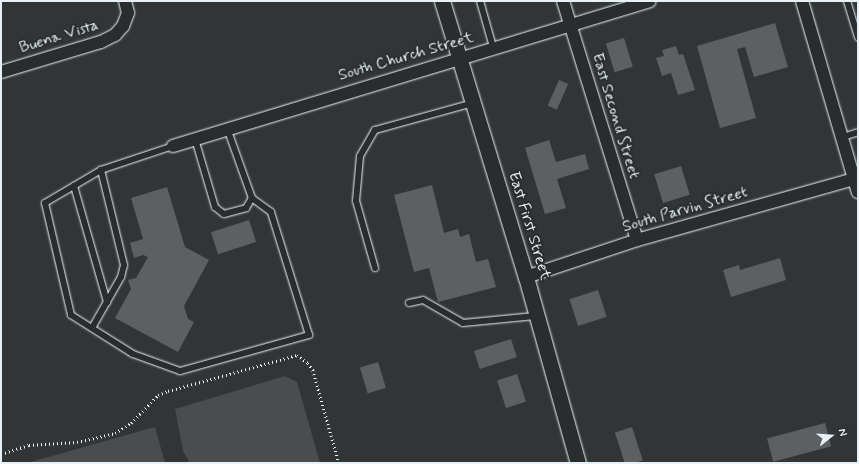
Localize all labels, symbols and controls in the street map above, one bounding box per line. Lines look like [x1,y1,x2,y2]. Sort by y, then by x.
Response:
street label: Buena Vista [18,16,100,58]
street label: South Church Street [336,29,476,85]
street label: East Second Street [586,50,644,182]
street label: East First Street [503,169,555,283]
street label: South Parvin Street [619,183,751,237]
north arrow [811,416,851,456]
text: N [835,427,850,438]

